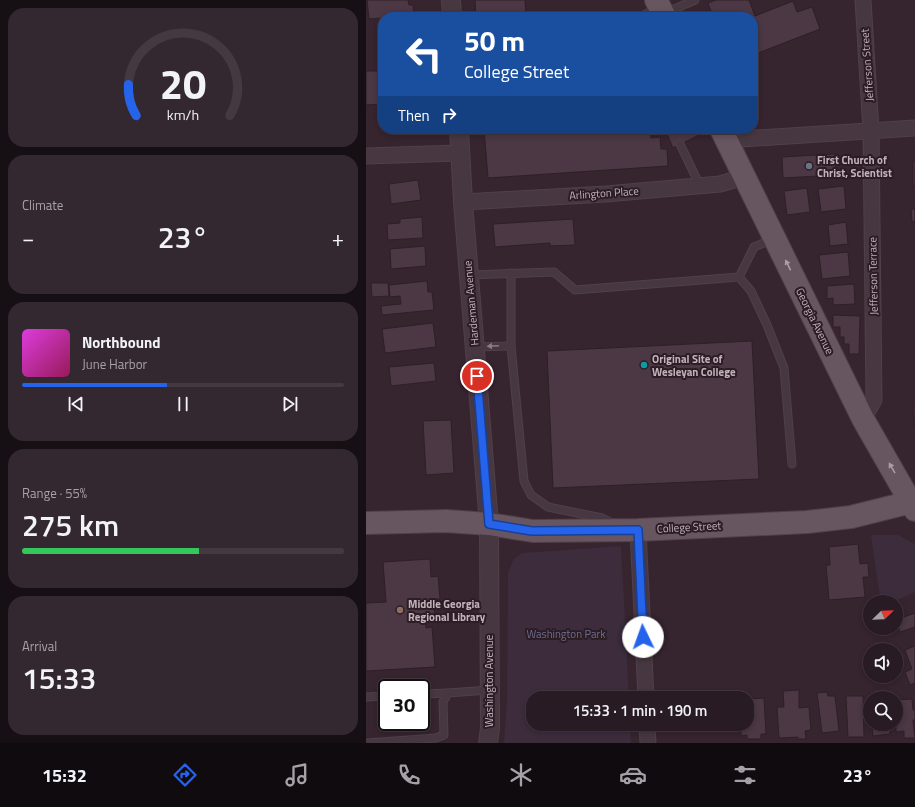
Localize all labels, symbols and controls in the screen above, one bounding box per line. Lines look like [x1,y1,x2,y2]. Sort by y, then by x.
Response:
text: 50 m [464,19,525,62]
icon: left [398,28,450,80]
street label: Jefferson Street [856,28,878,102]
text: 20 [160,51,206,114]
text: College Street [464,58,569,85]
text: km/h [167,103,199,125]
text: Then [398,104,430,127]
icon: right [438,104,460,126]
place label: First Church of Christ, Scientist [817,152,892,181]
marker: First Church of Christ, Scientist [804,161,814,171]
street label: Arlington Place [569,183,640,203]
text: Climate [22,195,63,215]
text: 23° [158,214,208,260]
text: − [22,221,34,255]
text: + [332,221,344,255]
street label: Jefferson Terrace [864,236,882,315]
street label: Hardeman Avenue [459,259,483,346]
one-way arrow [785,260,791,271]
street label: Georgia Avenue [792,285,838,357]
text: Northbound [82,331,161,354]
one-way arrow [486,343,499,349]
place label: Original Site of Wesleyan College [652,351,736,380]
text: June Harbor [82,354,147,374]
pin [460,359,494,393]
marker: Original Site of Wesleyan College [639,360,649,370]
icon: arrive [466,365,488,387]
icon: previous [65,393,87,415]
icon: pause [172,393,194,415]
icon: next [279,393,301,415]
one-way arrow [888,462,895,474]
text: Range · 55% [22,483,87,503]
text: 275 km [22,502,119,548]
street label: College Street [656,517,722,537]
north arrow [863,595,903,635]
map controls [863,595,903,731]
place label: Middle Georgia Regional Library [408,596,486,625]
marker: Middle Georgia Regional Library [395,605,405,615]
position arrow [622,616,664,658]
park label: Washington Park [526,626,606,642]
street label: Washington Avenue [481,634,497,727]
text: Arrival [22,636,57,656]
button: sound [863,643,903,683]
text: 15:33 [22,655,96,701]
speed limit sign: 30 [378,679,430,731]
button: search [863,691,903,731]
text: 15:33 · 1 min · 190 m [573,699,707,722]
icon: directions [171,761,199,789]
icon: music [283,761,311,789]
icon: phone [395,761,423,789]
icon: climate [507,761,535,789]
icon: car [619,761,647,789]
icon: filters [731,761,759,789]
text: 15:32 [42,762,87,789]
text: 23° [843,762,873,789]

